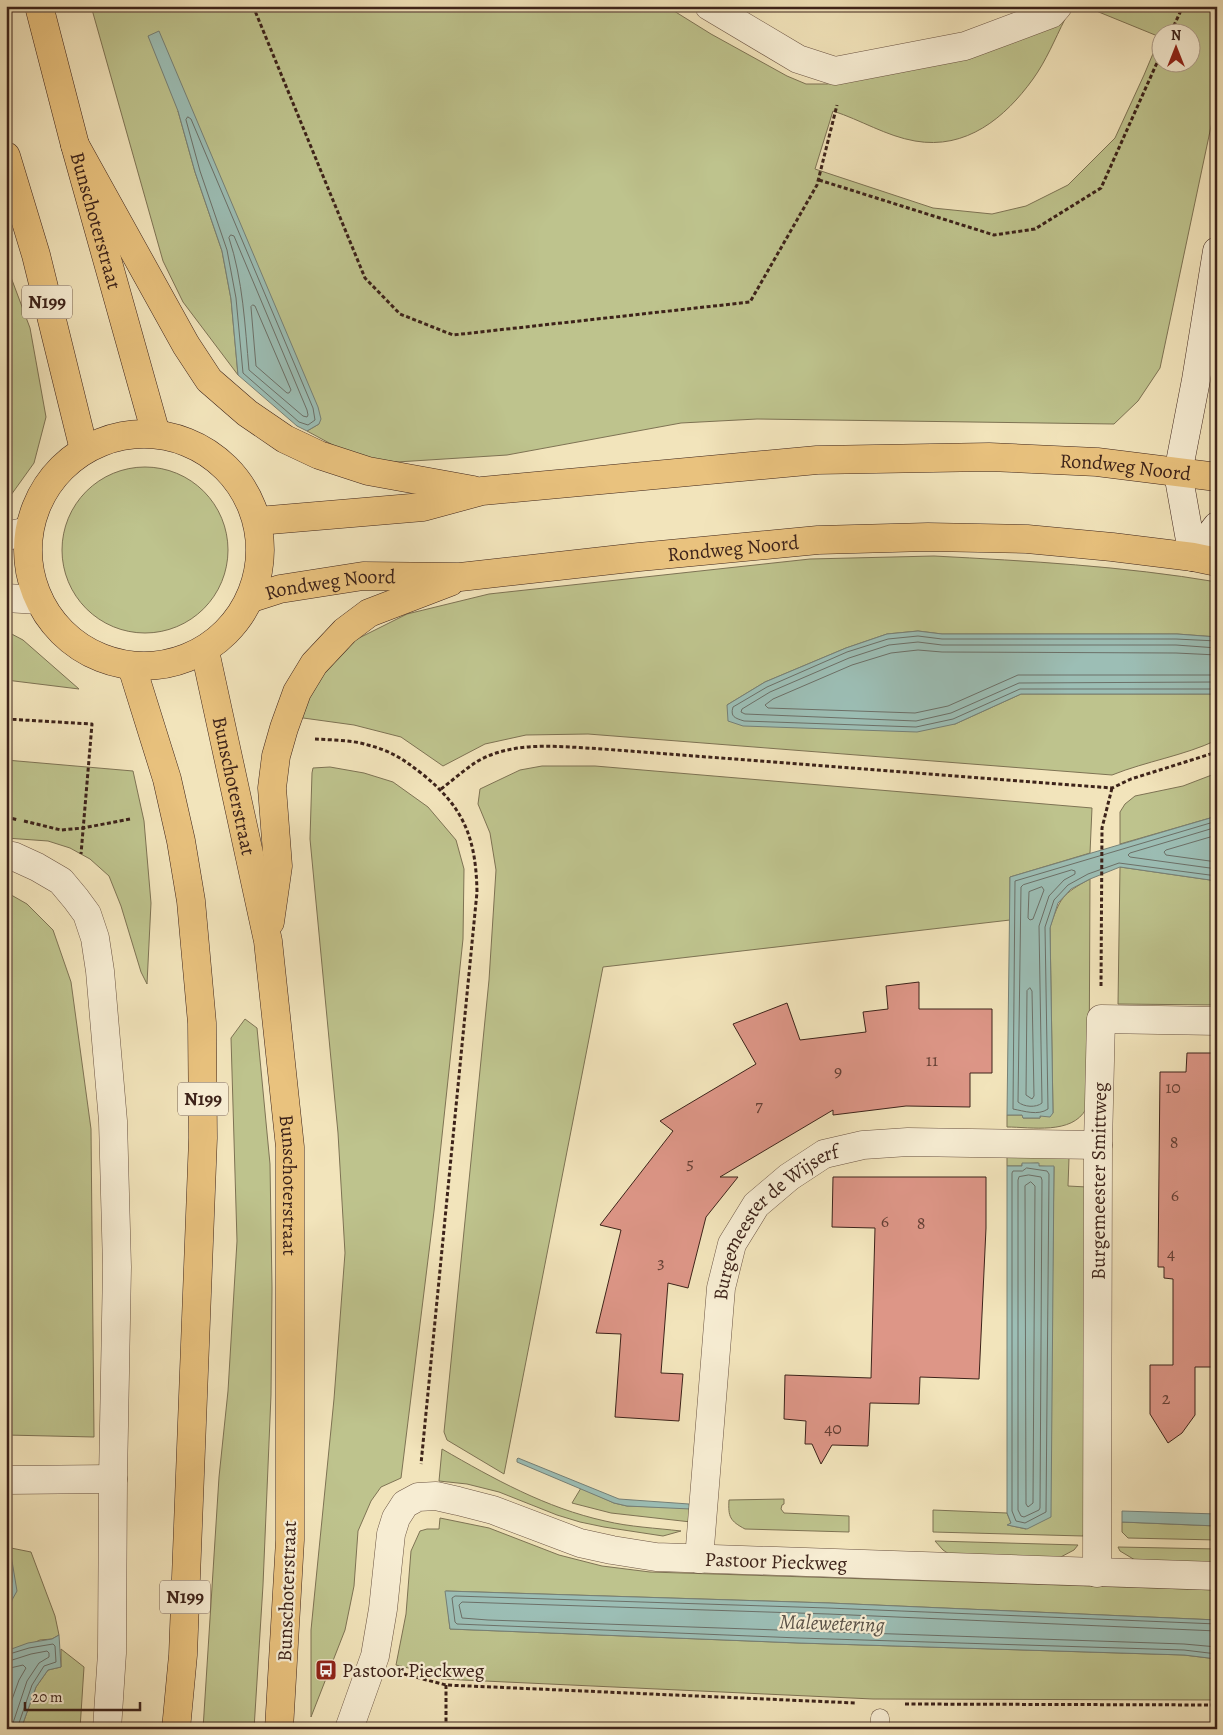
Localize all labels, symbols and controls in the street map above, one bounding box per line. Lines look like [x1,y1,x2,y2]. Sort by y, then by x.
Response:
north arrow [1150,22,1200,72]
text: N [1171,26,1181,45]
street label: Bunschoterstraat [64,149,128,293]
road number: N199 [22,286,72,318]
street label: Rondweg Noord [1059,447,1193,487]
street label: Rondweg Noord [666,528,800,568]
street label: Rondweg Noord [261,562,396,607]
street label: Bunschoterstraat [206,714,263,858]
house number: 11 [926,1048,938,1072]
house number: 9 [834,1059,842,1083]
house number: 10 [1165,1075,1181,1099]
road number: N199 [178,1082,228,1116]
street label: Burgemeester Smittweg [1084,1082,1113,1280]
house number: 7 [755,1093,763,1117]
street label: Bunschoterstraat [273,1113,304,1256]
house number: 8 [1170,1130,1178,1154]
street label: Burgemeester de Wijserf [707,1137,844,1301]
house number: 5 [686,1151,694,1175]
house number: 6 [1171,1183,1179,1207]
house number: 6 [881,1209,889,1233]
house number: 8 [917,1211,925,1235]
house number: 4 [1167,1241,1175,1265]
house number: 3 [657,1250,665,1274]
house number: 2 [1162,1386,1171,1410]
house number: 40 [824,1416,842,1440]
street label: Bunschoterstraat [271,1519,303,1662]
street label: Pastoor Pieckweg [704,1545,848,1577]
road number: N199 [160,1580,210,1614]
water label: Malewetering [779,1607,886,1639]
place label: Pastoor Pieckweg [342,1657,485,1684]
bus stop icon: Pastoor Pieckweg [314,1658,338,1682]
scale bar [25,1680,140,1712]
text: 20 m [32,1687,63,1707]

